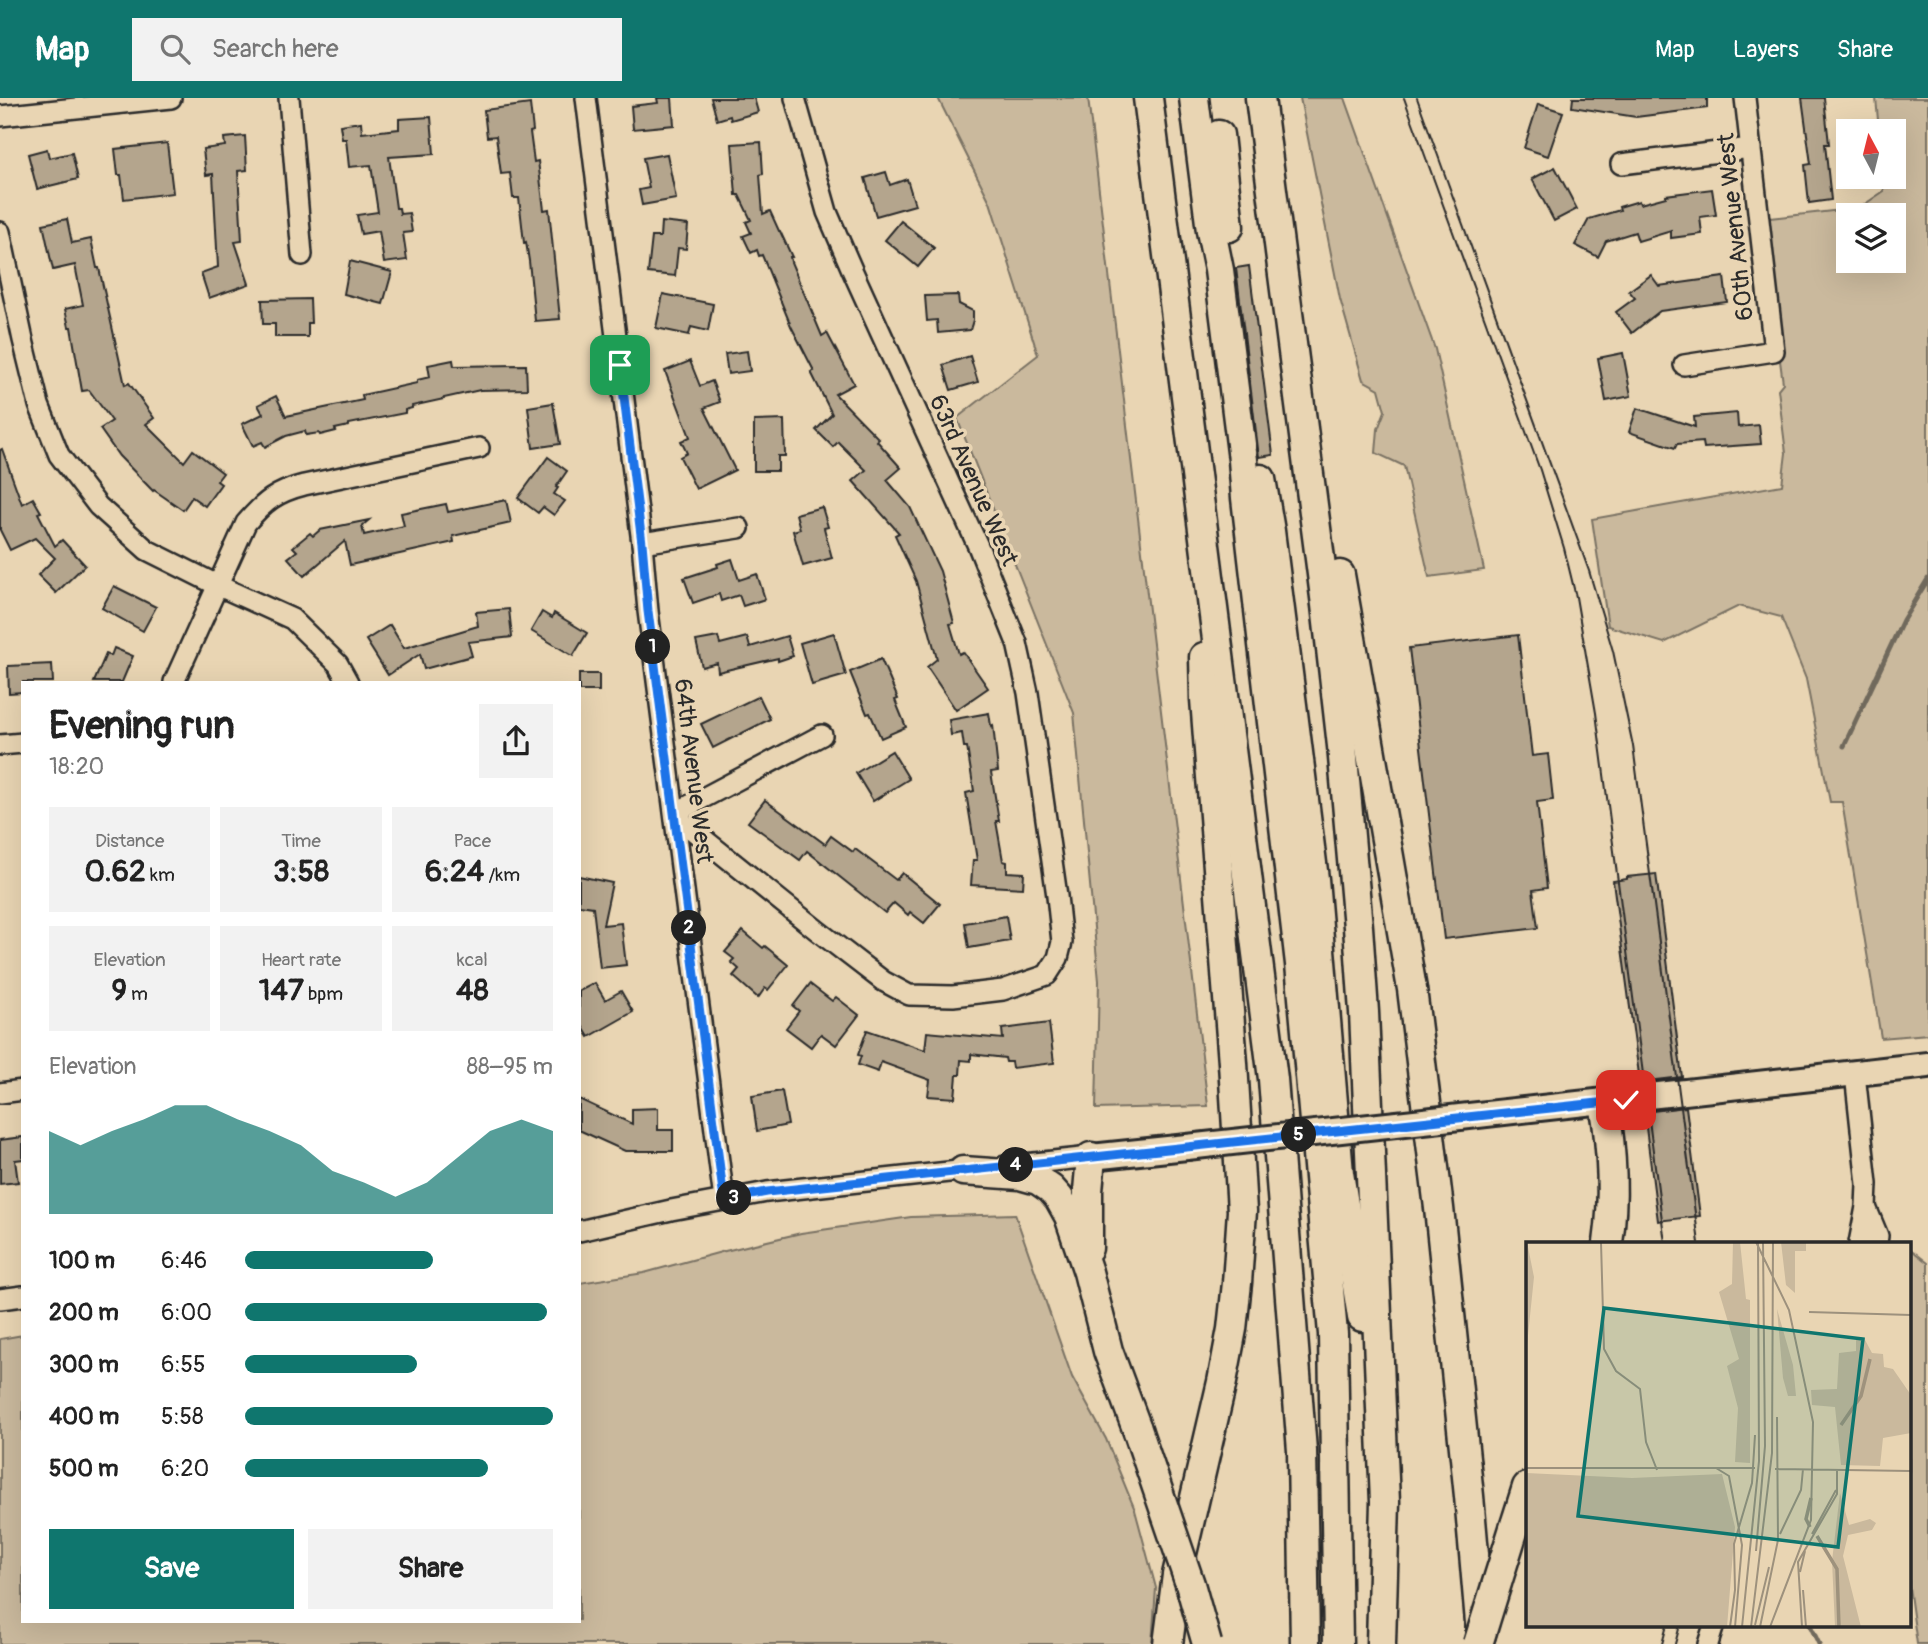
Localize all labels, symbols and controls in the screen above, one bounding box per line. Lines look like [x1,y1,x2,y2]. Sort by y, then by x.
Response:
search box [132,18,622,81]
text: Map [35,29,90,70]
icon: search [156,30,194,68]
text: Search here [212,33,339,65]
text: Map [1655,35,1695,64]
text: Layers [1733,35,1799,64]
text: Share [1837,35,1893,64]
north arrow [1836,119,1906,189]
map controls [1836,119,1906,273]
street label: 60th Avenue West [1711,132,1760,322]
button: layers [1836,203,1906,273]
pin [590,335,650,395]
icon: arrive [601,346,639,384]
street label: 63rd Avenue West [923,390,1024,570]
pin: 1 [636,630,670,664]
text: 1 [649,634,656,658]
street label: 64th Avenue West [668,677,719,865]
text: Evening run [49,702,235,750]
button: share [479,704,553,778]
text: 18:20 [49,752,104,781]
text: Distance [95,829,164,853]
text: Time [281,829,321,853]
text: Pace [454,829,491,853]
text: 0.62 [85,853,146,890]
text: 3:58 [273,853,329,890]
text: 6:24 [425,853,484,890]
text: km [146,863,175,887]
text: /km [484,863,520,887]
pin: 2 [672,910,706,946]
text: 2 [683,915,694,939]
text: Elevation [93,948,166,972]
text: Heart rate [261,948,341,972]
text: kcal [457,948,488,972]
text: 9 [111,972,127,1009]
text: 147 [259,972,304,1009]
text: 48 [456,972,489,1009]
text: m [127,982,148,1006]
text: bpm [304,982,343,1006]
text: Elevation [49,1052,137,1081]
text: 88–95 m [467,1052,553,1081]
pin [1596,1070,1656,1130]
icon: check [1607,1081,1645,1119]
pin: 5 [1282,1118,1316,1152]
text: 5 [1293,1122,1304,1146]
pin: 4 [998,1148,1034,1182]
text: 4 [1010,1152,1021,1176]
pin: 3 [716,1180,752,1216]
text: 3 [728,1185,739,1209]
inset map [1526,1242,1910,1626]
text: 100 m [49,1246,115,1275]
text: 6:46 [161,1246,207,1275]
text: 200 m [49,1298,119,1327]
text: 6:00 [161,1298,212,1327]
text: 300 m [49,1350,119,1379]
text: 6:55 [161,1350,205,1379]
text: 400 m [49,1402,119,1431]
text: 5:58 [161,1402,204,1431]
text: 500 m [49,1454,118,1483]
text: 6:20 [161,1454,209,1483]
button: Save [49,1529,294,1609]
button: Share [308,1529,553,1609]

